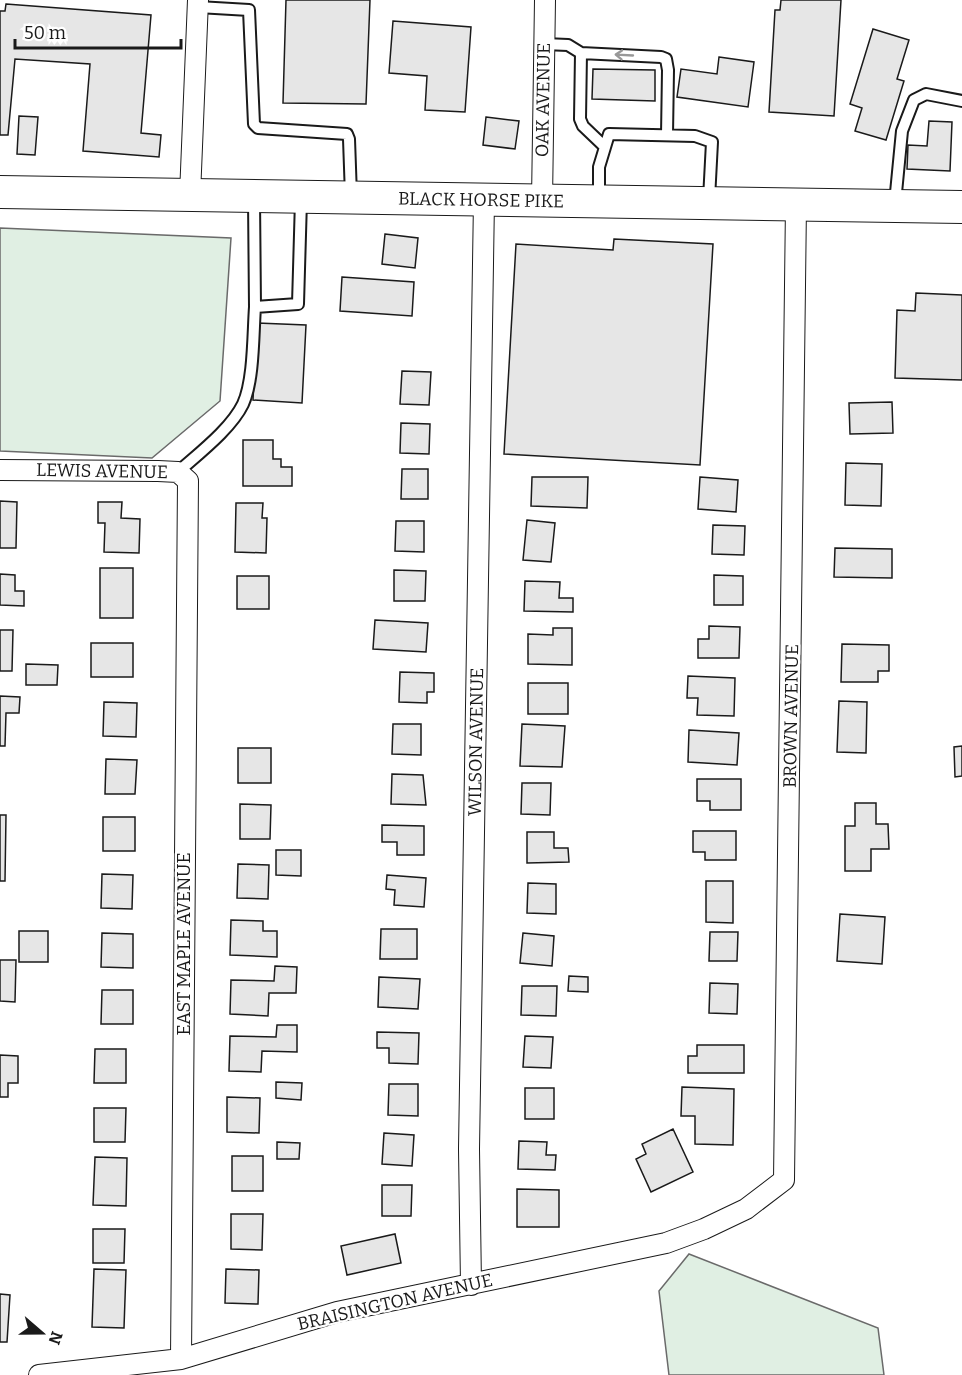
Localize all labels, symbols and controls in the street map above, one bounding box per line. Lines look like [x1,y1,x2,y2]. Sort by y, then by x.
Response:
scale bar [15,12,182,50]
text: 50 m [24,22,66,44]
street label: OAK AVENUE [531,43,555,157]
one-way arrow [614,49,634,60]
street label: BLACK HORSE PIKE [398,188,564,212]
street label: LEWIS AVENUE [36,459,168,483]
street label: BROWN AVENUE [779,644,803,788]
street label: WILSON AVENUE [464,668,488,816]
street label: EAST MAPLE AVENUE [173,852,195,1036]
street label: BRAISINGTON AVENUE [295,1269,495,1335]
north arrow [12,1303,72,1363]
text: N [45,1329,67,1347]

